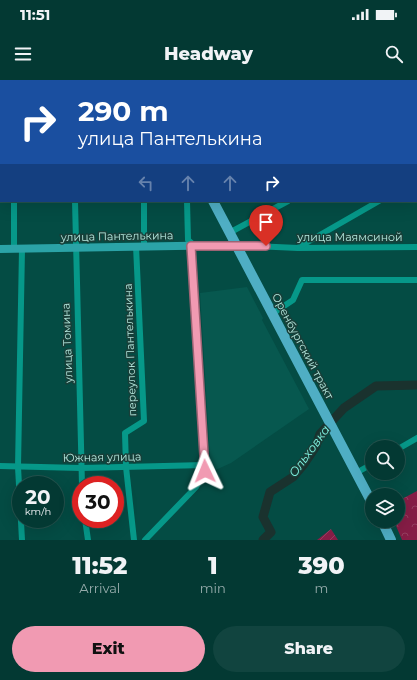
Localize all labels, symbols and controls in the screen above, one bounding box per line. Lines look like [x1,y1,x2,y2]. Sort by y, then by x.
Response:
text: 11:51 [20,5,51,24]
icon: menu [12,43,34,65]
text: Headway [164,43,253,65]
icon: search [383,43,405,65]
text: 290 m [78,94,169,128]
icon: right [12,96,64,148]
text: улица Пантелькина [78,128,262,150]
icon: left [135,172,157,194]
icon: ahead [177,172,199,194]
icon: ahead [219,172,241,194]
icon: right [261,172,283,194]
pin [249,205,283,246]
icon: arrive [255,211,277,233]
street label: улица Пантелькина [60,228,173,244]
street label: улица Маямсиной [296,230,403,244]
street label: переулок Пантелькина [121,283,139,417]
street label: Оренбургский тракт [269,291,337,402]
street label: улица Томина [59,303,75,384]
water label: Ольховка [285,422,333,480]
map controls [365,440,405,528]
button: search [365,440,405,480]
street label: Южная улица [63,449,141,465]
position arrow [184,450,226,492]
speed limit sign: 30 [72,476,124,528]
text: 20 [25,485,51,509]
button: layers [365,488,405,528]
text: km/h [25,505,51,518]
text: 11:52 [72,551,127,580]
text: 1 [208,551,218,580]
text: 390 [298,551,345,580]
text: Arrival [79,580,120,596]
text: min [200,580,226,596]
text: m [314,580,328,596]
button: Exit [12,626,205,672]
button: Share [213,626,405,672]

